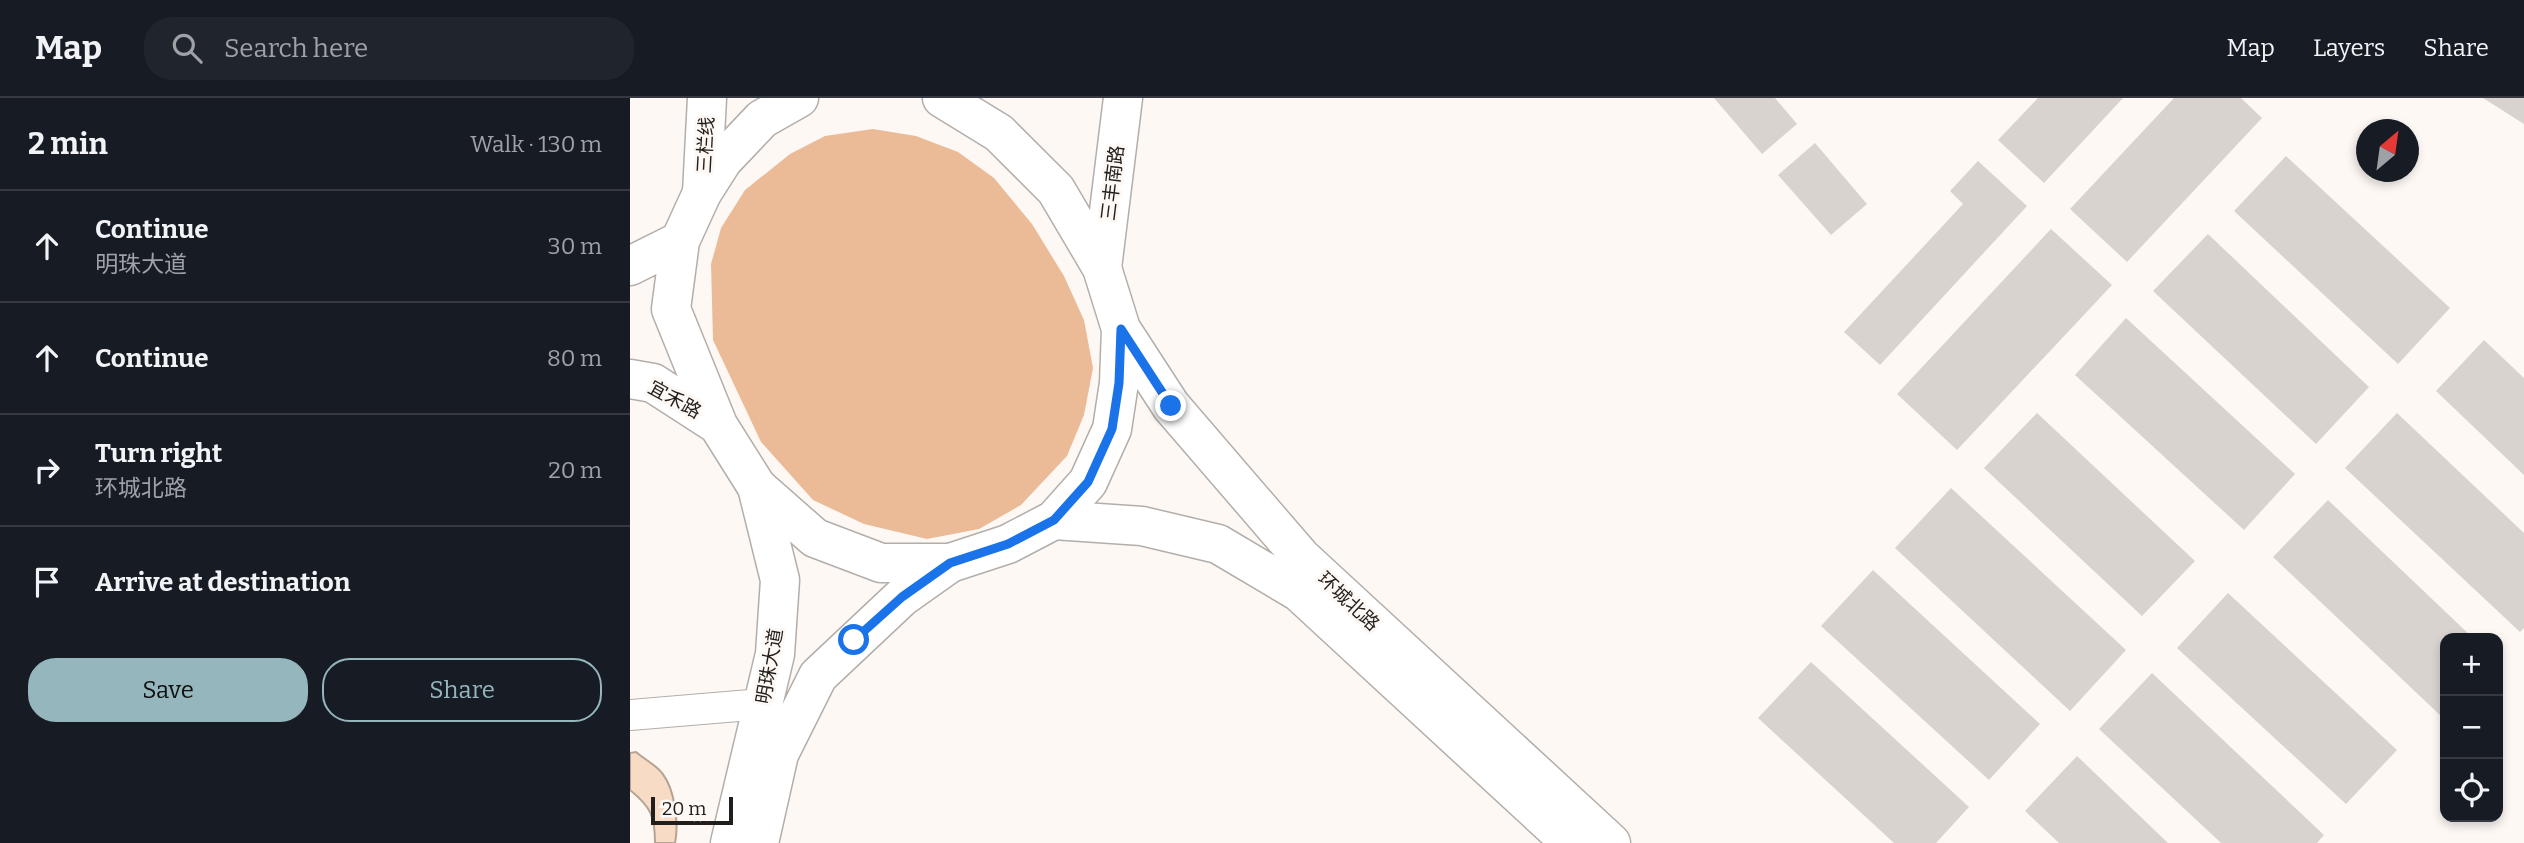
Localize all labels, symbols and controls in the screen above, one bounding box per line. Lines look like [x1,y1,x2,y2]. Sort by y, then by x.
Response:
search box [144,17,634,80]
text: Map [35,28,102,68]
icon: search [168,29,206,67]
text: Search here [224,33,368,64]
text: Map [2227,34,2275,62]
text: Layers [2313,34,2385,62]
text: Share [2423,34,2489,62]
street label: 三栏线 [693,116,718,174]
north arrow [2356,119,2419,182]
text: 2 min [28,126,108,162]
text: Walk · 130 m [470,130,602,158]
street label: 三丰南路 [1096,144,1129,222]
text: Continue [95,214,209,245]
icon: ahead [28,227,66,265]
text: 30 m [548,232,602,260]
text: 明珠大道 [95,250,187,278]
icon: ahead [28,339,66,377]
text: Continue [95,343,209,374]
text: 80 m [547,344,602,372]
street label: 宜禾路 [644,376,705,423]
route end [1155,390,1186,421]
text: Turn right [95,438,222,469]
icon: right [28,451,66,489]
text: 20 m [548,456,602,484]
text: 环城北路 [95,474,187,502]
icon: arrive [28,563,66,601]
text: Arrive at destination [95,567,350,598]
street label: 环城北路 [1313,567,1384,636]
route start [838,624,869,655]
street label: 明珠大道 [752,627,787,706]
map controls [2440,633,2503,822]
button: + [2440,633,2503,696]
button: Save [28,658,308,722]
button: Share [322,658,602,722]
button: − [2440,696,2503,759]
button: locate [2440,759,2503,822]
scale bar [651,794,733,826]
text: 20 m [662,797,706,820]

